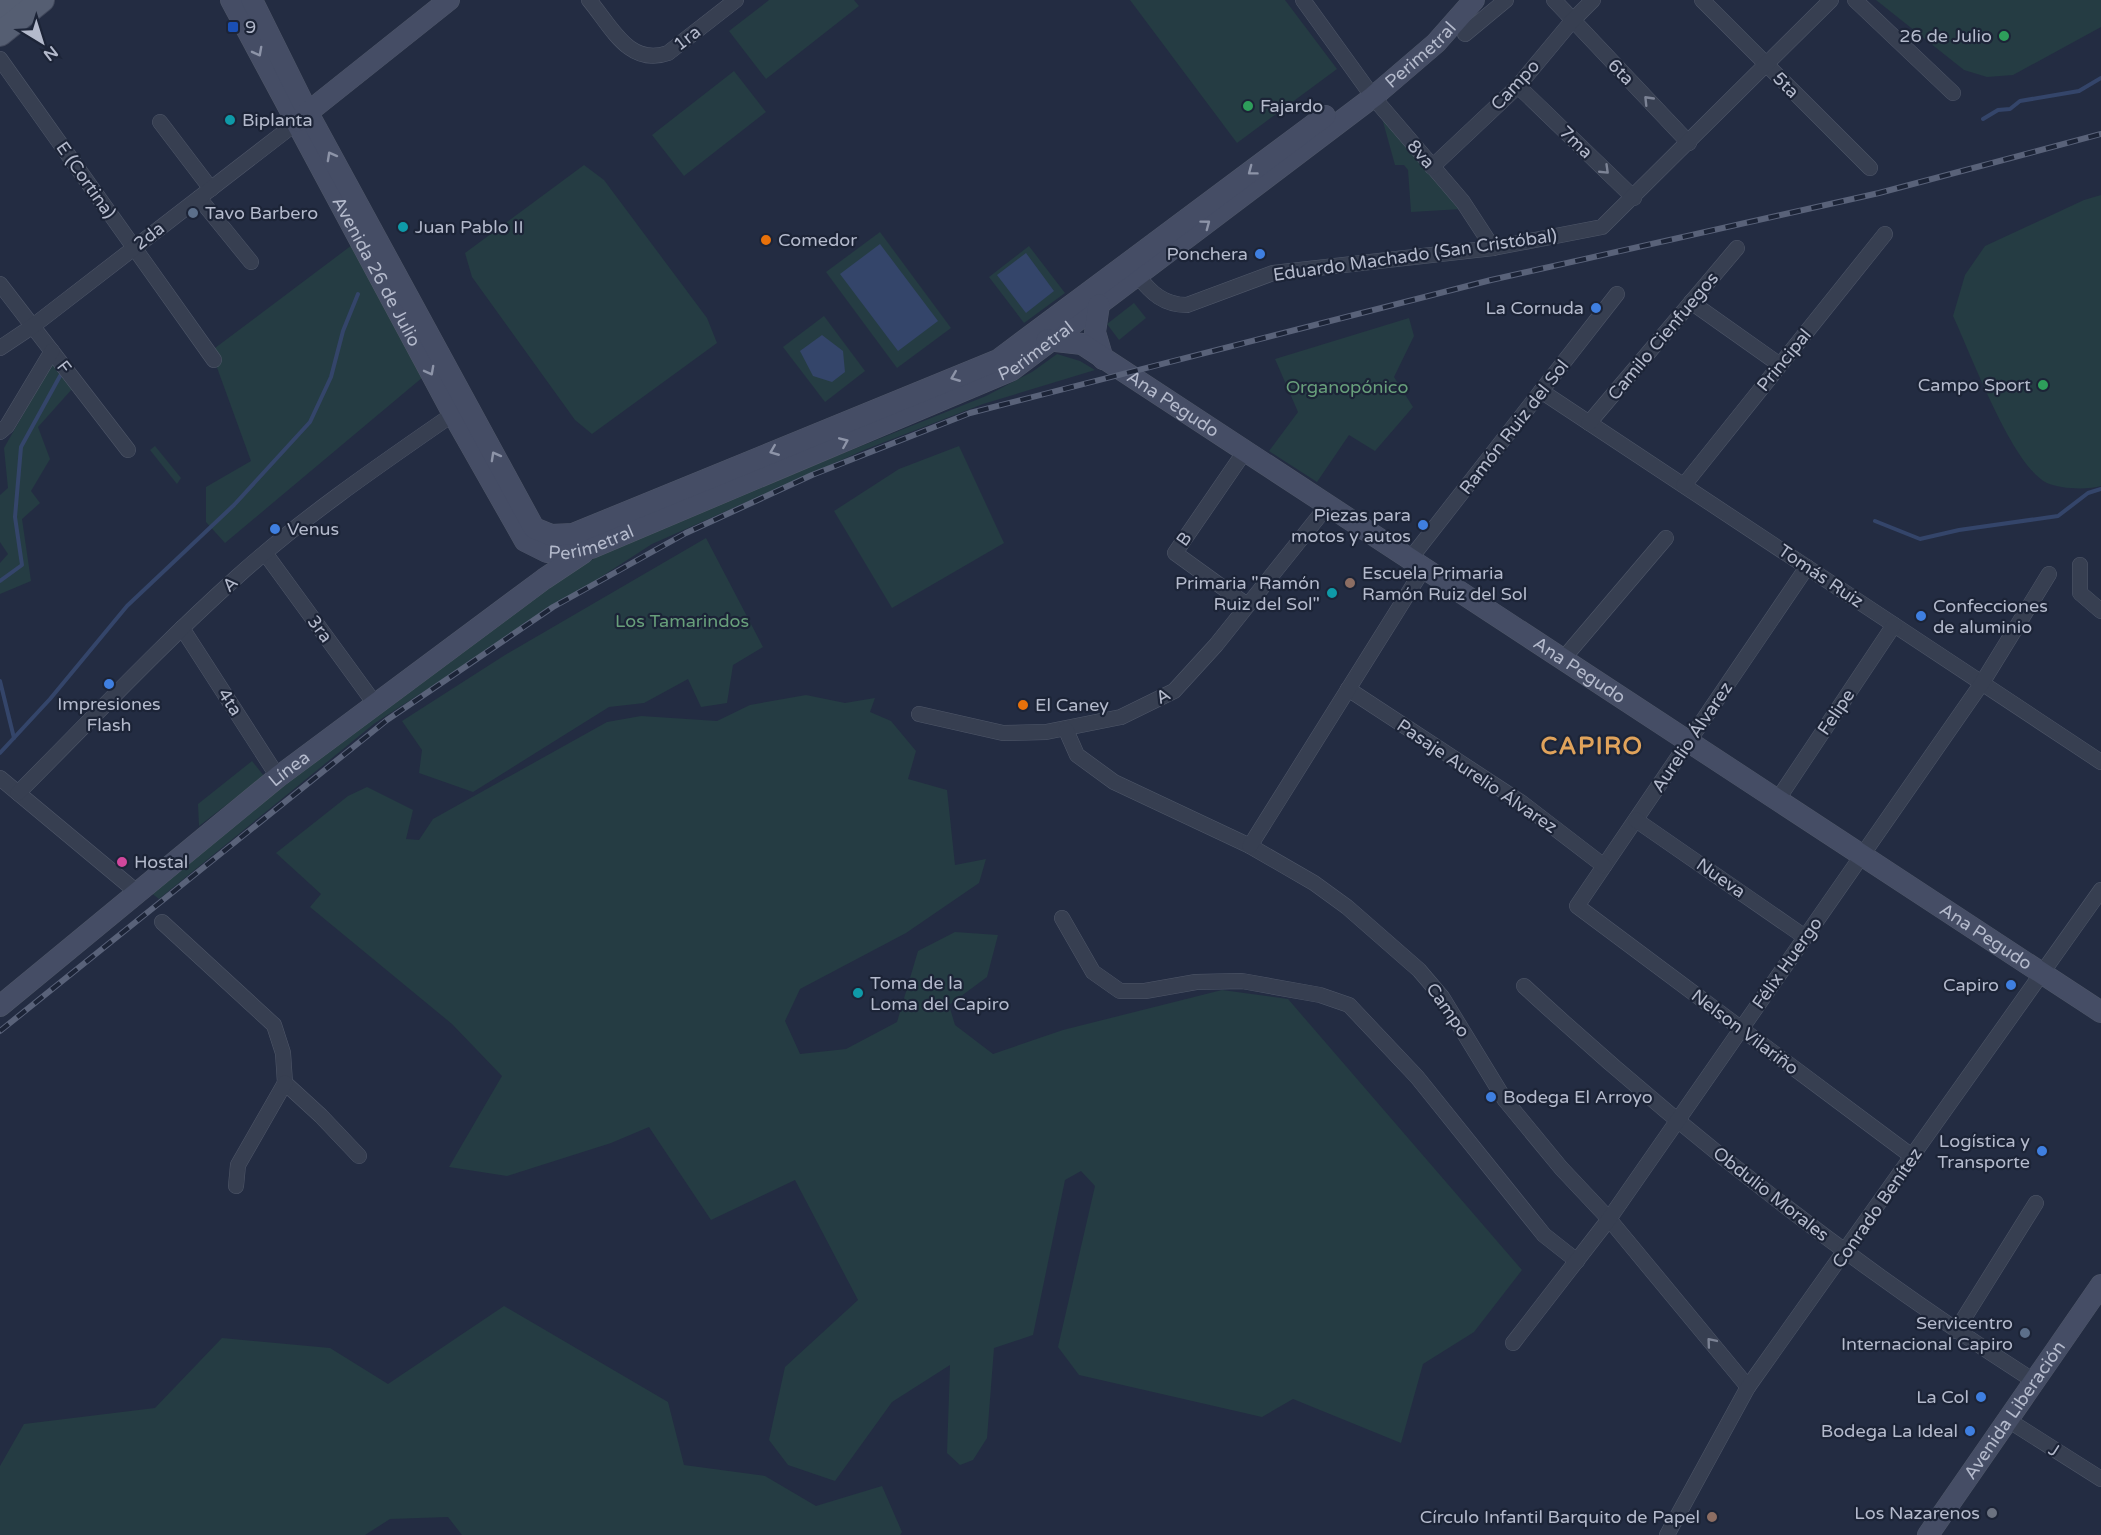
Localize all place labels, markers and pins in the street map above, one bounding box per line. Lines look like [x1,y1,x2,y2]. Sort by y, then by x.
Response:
place label: 9 [245,16,256,38]
marker: 9 [226,20,240,34]
place label: 26 de Julio [1899,25,1992,47]
marker: 26 de Julio [1997,29,2011,43]
place label: Fajardo [1260,95,1323,117]
marker: Fajardo [1241,99,1255,113]
place label: Biplanta [242,109,313,131]
marker: Biplanta [223,113,237,127]
place label: Tavo Barbero [205,202,318,224]
marker: Tavo Barbero [186,206,200,220]
place label: Juan Pablo II [415,216,524,238]
marker: Juan Pablo II [396,220,410,234]
place label: Comedor [778,229,857,251]
marker: Comedor [759,233,773,247]
place label: Ponchera [1166,243,1248,265]
marker: Ponchera [1253,247,1267,261]
place label: La Cornuda [1485,297,1584,319]
marker: La Cornuda [1589,301,1603,315]
place label: Campo Sport [1918,374,2031,396]
marker: Campo Sport [2036,378,2050,392]
place label: Piezas para motos y autos [1291,504,1411,547]
place label: Venus [287,518,339,540]
marker: Piezas para motos y autos [1416,518,1430,532]
marker: Venus [268,522,282,536]
place label: Escuela Primaria Ramón Ruiz del Sol [1362,562,1527,605]
place label: Primaria "Ramón Ruiz del Sol" [1175,572,1320,615]
marker: Escuela Primaria Ramón Ruiz del Sol [1343,576,1357,590]
marker: Primaria "Ramón Ruiz del Sol" [1325,586,1339,600]
place label: Confecciones de aluminio [1933,595,2048,638]
marker: Confecciones de aluminio [1914,609,1928,623]
marker: Impresiones Flash [102,677,116,691]
place label: Impresiones Flash [57,693,161,736]
place label: El Caney [1035,694,1109,716]
marker: El Caney [1016,698,1030,712]
place label: Hostal [134,851,188,873]
marker: Hostal [115,855,129,869]
place label: Toma de la Loma del Capiro [870,972,1009,1015]
place label: Capiro [1943,974,1999,996]
marker: Capiro [2004,978,2018,992]
marker: Toma de la Loma del Capiro [851,986,865,1000]
place label: Bodega El Arroyo [1503,1086,1653,1108]
marker: Bodega El Arroyo [1484,1090,1498,1104]
place label: Logística y Transporte [1937,1130,2030,1173]
marker: Logística y Transporte [2035,1144,2049,1158]
place label: Servicentro Internacional Capiro [1841,1312,2013,1355]
marker: Servicentro Internacional Capiro [2018,1326,2032,1340]
place label: La Col [1916,1386,1969,1408]
marker: La Col [1974,1390,1988,1404]
place label: Bodega La Ideal [1821,1420,1958,1442]
marker: Bodega La Ideal [1963,1424,1977,1438]
place label: Los Nazarenos [1854,1502,1980,1524]
place label: Círculo Infantil Barquito de Papel [1420,1506,1700,1528]
marker: Los Nazarenos [1985,1506,1999,1520]
marker: Círculo Infantil Barquito de Papel [1705,1510,1719,1524]

